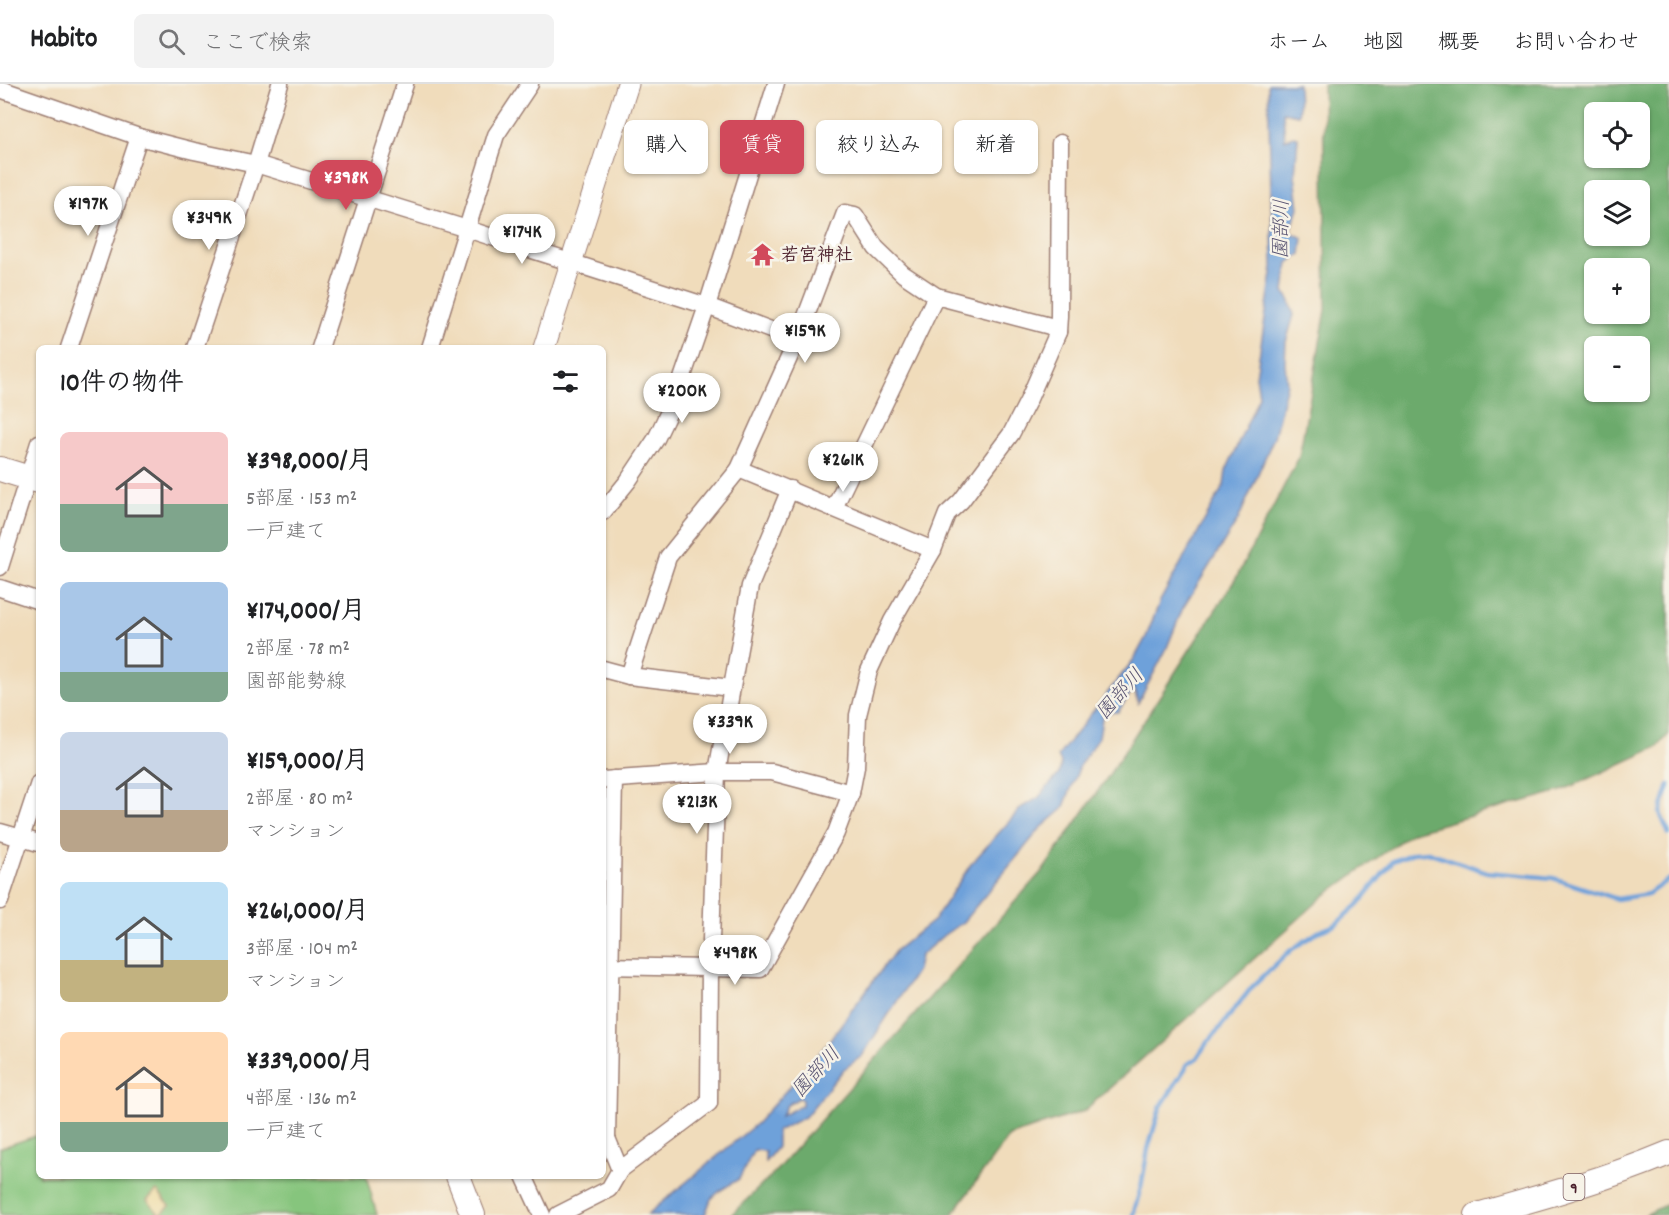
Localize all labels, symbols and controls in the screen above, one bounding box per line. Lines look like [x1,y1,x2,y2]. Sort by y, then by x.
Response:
search box [134,14,554,68]
text: Habito [30,21,98,61]
icon: search [155,25,188,58]
text: ここで検索 [203,29,313,60]
text: ホーム [1268,29,1330,59]
text: 地図 [1363,29,1405,59]
text: 概要 [1438,29,1480,59]
text: お問い合わせ [1513,29,1639,59]
map controls [1584,102,1650,402]
button: locate [1584,102,1650,168]
chip: 購入 [624,120,708,174]
chip: 賃貸 [720,120,804,174]
chip: 絞り込み [816,120,942,174]
chip: 新着 [954,120,1038,174]
pin: ¥398K [304,160,388,211]
text: ¥398K [324,165,368,193]
button: layers [1584,180,1650,246]
pin: ¥197K [46,186,130,237]
text: ¥197K [68,191,108,219]
water label: 園部川 [1268,199,1298,259]
pin: ¥349K [167,200,251,251]
text: ¥349K [186,205,232,233]
pin: ¥174K [480,214,564,265]
text: ¥174K [502,219,542,247]
temple icon: 若宮神社 [750,241,776,267]
place label: 若宮神社 [781,244,853,269]
button: + [1584,258,1650,324]
pin: ¥159K [763,313,847,364]
text: ¥159K [784,318,826,346]
button: − [1584,336,1650,402]
icon: filters [549,365,582,398]
text: 10件の物件 [60,366,184,403]
pin: ¥200K [640,373,724,424]
text: ¥200K [657,378,707,406]
pin: ¥261K [801,442,885,493]
text: ¥398,000/月 [246,444,373,481]
text: ¥261K [822,447,864,475]
icon: home [108,456,180,528]
text: 5部屋 · 153 m² [246,486,357,514]
text: 一戸建て [246,519,326,547]
text: ¥174,000/月 [246,594,366,631]
icon: home [108,606,180,678]
text: 2部屋 · 78 m² [246,636,350,664]
water label: 園部川 [1091,663,1152,727]
text: 園部能勢線 [246,669,346,697]
pin: ¥339K [688,704,772,755]
text: ¥339K [707,709,753,737]
text: ¥159,000/月 [246,744,369,781]
icon: home [108,756,180,828]
pin: ¥213K [655,784,739,835]
text: 2部屋 · 80 m² [246,786,353,814]
text: ¥213K [677,789,717,817]
text: マンション [246,819,345,847]
text: ¥261,000/月 [246,894,369,931]
icon: home [108,906,180,978]
pin: ¥498K [693,935,777,986]
text: 3部屋 · 104 m² [246,936,358,964]
text: ¥498K [713,940,757,968]
text: マンション [246,969,345,997]
water label: 園部川 [786,1042,848,1105]
text: ¥339,000/月 [246,1044,374,1081]
icon: home [108,1056,180,1128]
text: 4部屋 · 136 m² [246,1086,357,1114]
text: 一戸建て [246,1119,326,1147]
road number: 9 [1564,1174,1584,1200]

